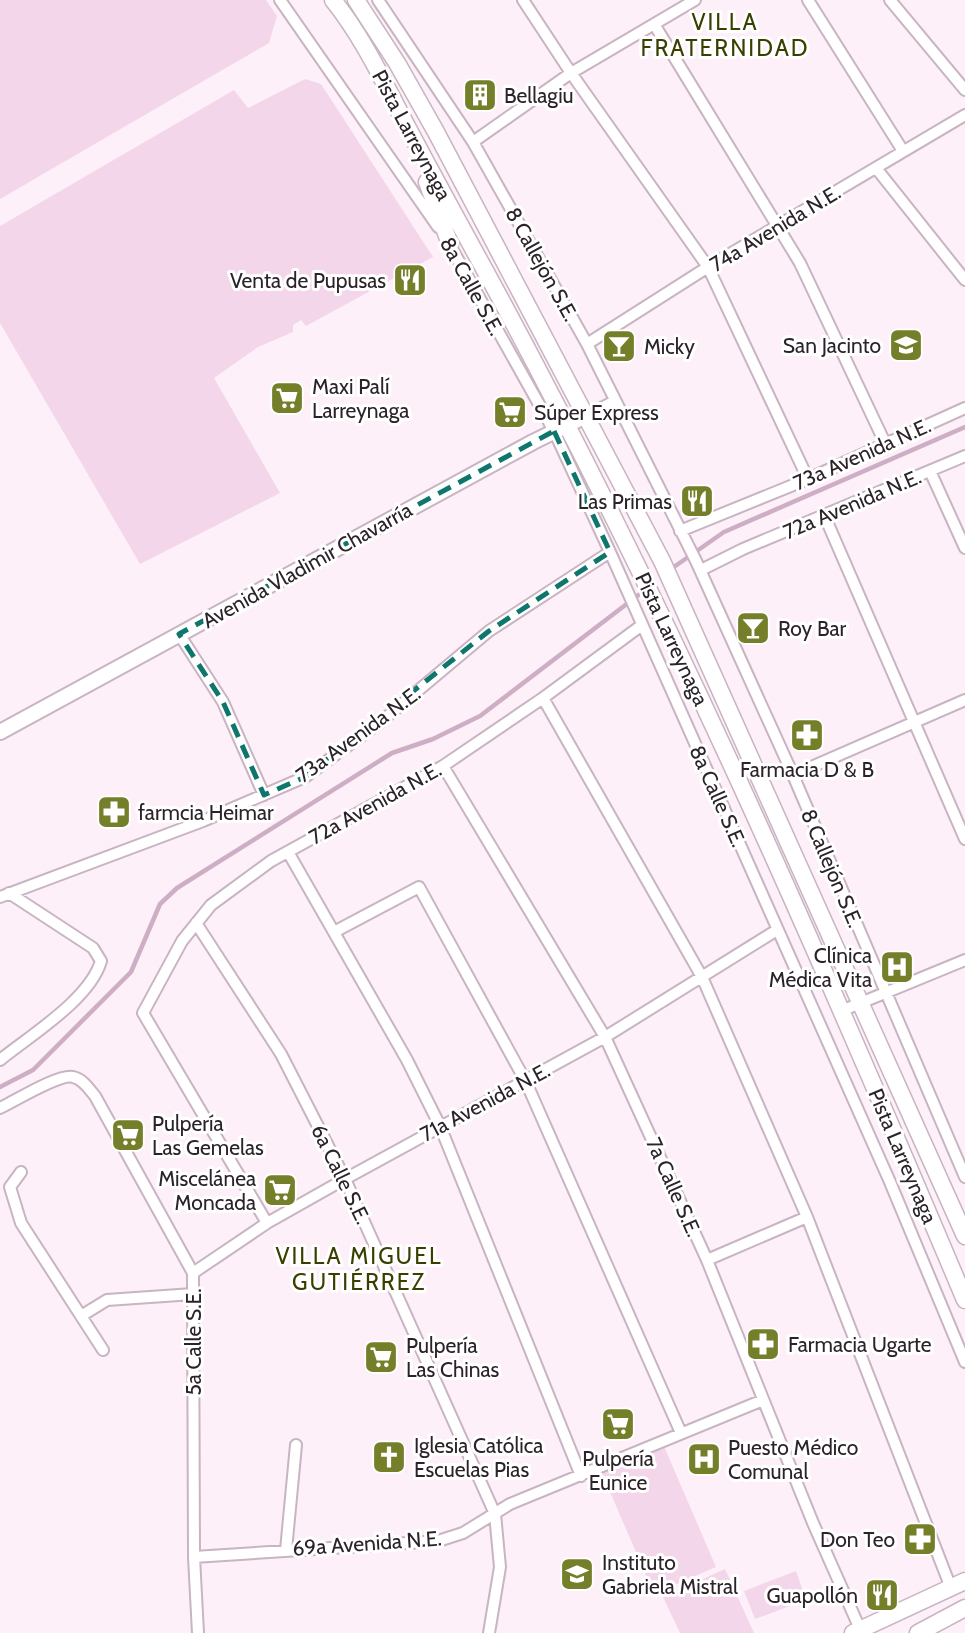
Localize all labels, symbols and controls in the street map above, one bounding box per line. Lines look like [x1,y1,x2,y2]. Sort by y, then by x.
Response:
district label: VILLA FRATERNIDAD [640,8,810,62]
street label: Pista Larreynaga [367,66,457,204]
building icon: Bellagiu [461,76,499,114]
place label: Bellagiu [504,83,574,108]
street label: 74a Avenida N.E. [705,179,845,277]
street label: 8 Callejón S.E. [500,203,584,326]
street label: 8a Calle S.E. [435,233,509,339]
restaurant icon: Venta de Pupusas [391,261,429,299]
place label: Venta de Pupusas [230,268,386,293]
school or university icon: San Jacinto [887,326,925,364]
bar icon: Micky [600,327,638,365]
place label: San Jacinto [783,333,881,358]
place label: Micky [644,334,695,359]
place label: Maxi Palí Larreynaga [312,374,409,423]
supermarket icon: Maxi Palí Larreynaga [268,379,306,417]
supermarket icon: Súper Express [491,393,529,431]
place label: Súper Express [534,400,659,425]
street label: 73a Avenida N.E. [789,413,935,495]
street label: 72a Avenida N.E. [779,464,925,544]
restaurant icon: Las Primas [678,482,716,520]
place label: Las Primas [578,489,672,514]
street label: Avenida Vladimir Chavarría [198,497,416,633]
street label: Pista Larreynaga [630,568,714,710]
bar icon: Roy Bar [734,609,772,647]
place label: Roy Bar [778,616,847,641]
street label: 73a Avenida N.E. [291,680,425,788]
pharmacy icon: Farmacia D & B [788,716,826,754]
street label: 8a Calle S.E. [685,741,751,851]
street label: 72a Avenida N.E. [305,756,445,850]
place label: Farmacia D & B [740,757,874,782]
pharmacy icon: farmcia Heimar [95,793,133,831]
place label: farmcia Heimar [138,800,274,825]
street label: 8 Callejón S.E. [795,805,868,931]
place label: Clínica Médica Vita [769,943,872,992]
hospital icon: Clínica Médica Vita [878,948,916,986]
street label: 71a Avenida N.E. [416,1057,554,1147]
street label: Pista Larreynaga [863,1085,943,1227]
place label: Pulpería Las Gemelas [152,1111,264,1160]
supermarket icon: Pulpería Las Gemelas [109,1116,147,1154]
street label: 6a Calle S.E. [306,1120,376,1228]
street label: 7a Calle S.E. [641,1134,707,1240]
place label: Miscelánea Moncada [158,1166,256,1215]
supermarket icon: Miscelánea Moncada [261,1171,299,1209]
district label: VILLA MIGUEL GUTIÉRREZ [275,1242,443,1296]
street label: 5a Calle S.E. [181,1288,206,1396]
pharmacy icon: Farmacia Ugarte [744,1325,782,1363]
place label: Farmacia Ugarte [788,1332,932,1357]
place label: Pulpería Las Chinas [406,1333,500,1382]
supermarket icon: Pulpería Las Chinas [362,1338,400,1376]
supermarket icon: Pulpería Eunice [599,1405,637,1443]
place label: Iglesia Católica Escuelas Pias [414,1433,543,1482]
place label: Puesto Médico Comunal [728,1435,858,1484]
church icon: Iglesia Católica Escuelas Pias [370,1438,408,1476]
hospital icon: Puesto Médico Comunal [685,1440,723,1478]
place label: Pulpería Eunice [582,1446,654,1495]
pharmacy icon: Don Teo [901,1520,939,1558]
street label: 69a Avenida N.E. [292,1525,442,1561]
place label: Don Teo [820,1527,895,1552]
place label: Instituto Gabriela Mistral [602,1550,738,1599]
school or university icon: Instituto Gabriela Mistral [558,1555,596,1593]
restaurant icon: Guapollón [863,1576,901,1614]
place label: Guapollón [767,1583,858,1608]

